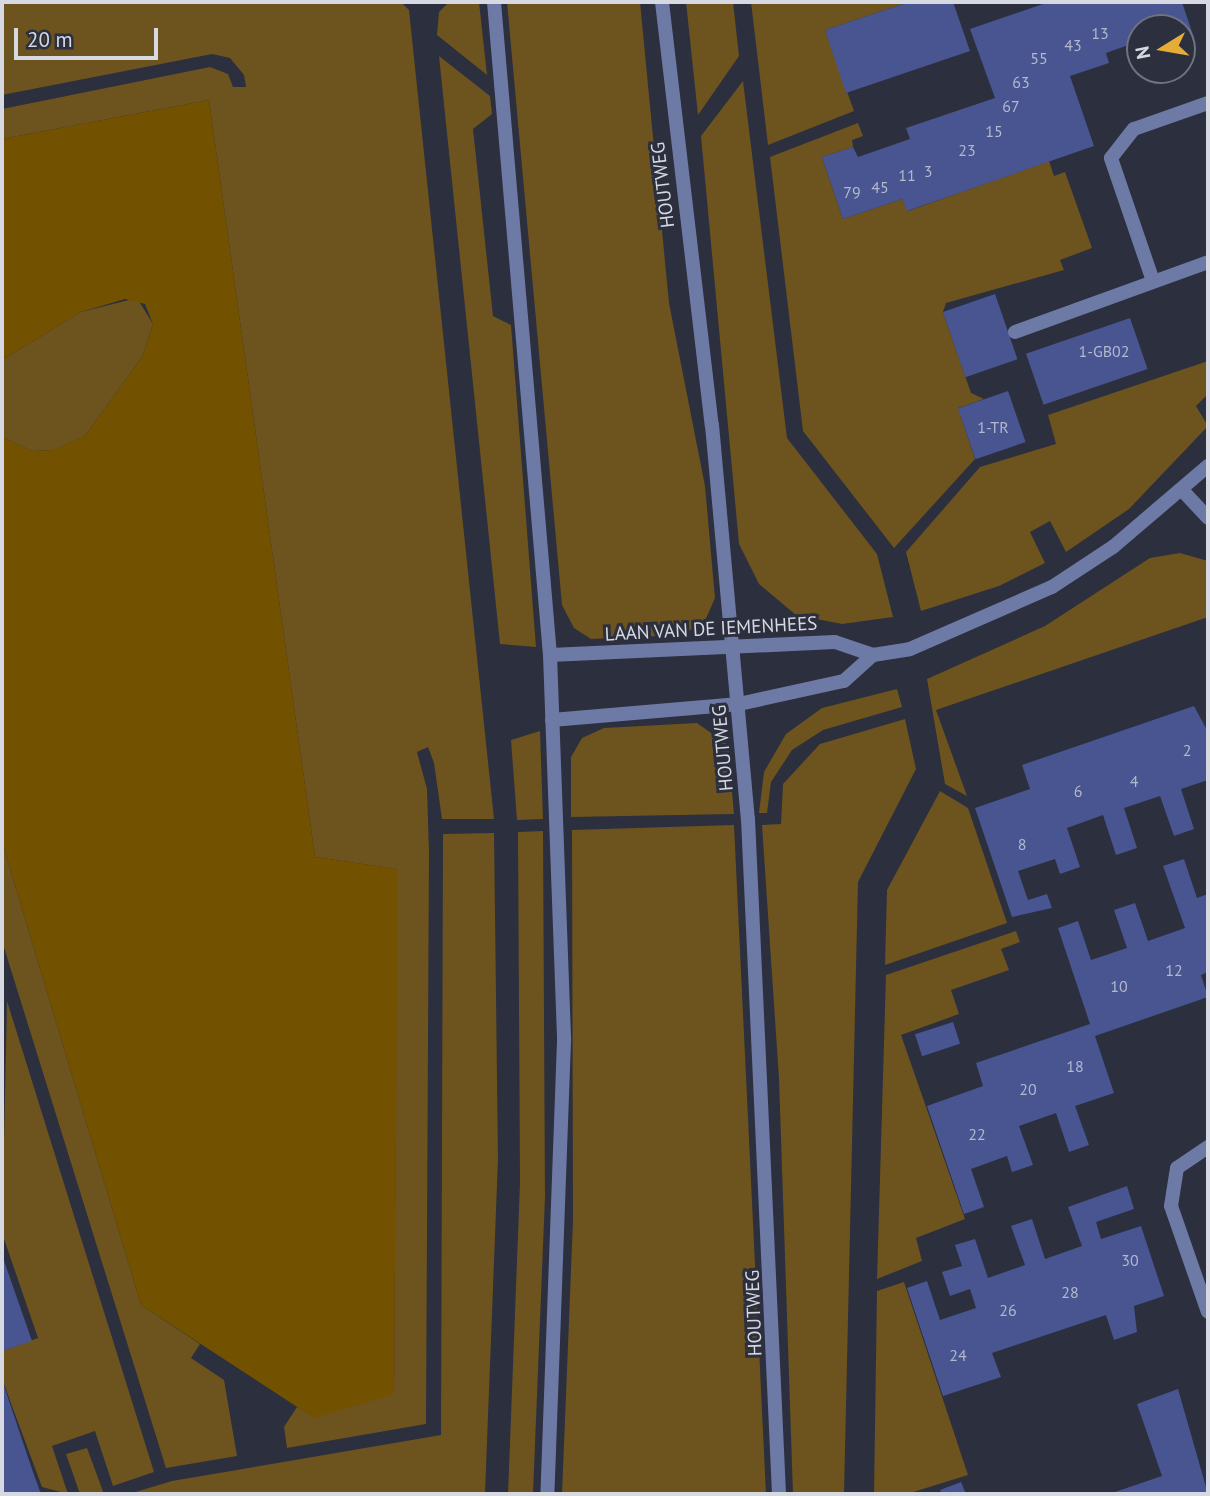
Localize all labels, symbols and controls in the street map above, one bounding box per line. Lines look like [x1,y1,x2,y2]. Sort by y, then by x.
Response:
scale bar [18,14,161,58]
north arrow [1126,14,1196,84]
house number: 13 [1091,23,1109,43]
text: 20 m [27,26,73,53]
house number: 43 [1064,35,1082,55]
text: N [1129,44,1155,61]
house number: 55 [1030,48,1048,68]
house number: 63 [1012,72,1030,92]
house number: 67 [1002,96,1020,116]
house number: 15 [985,121,1003,141]
house number: 23 [958,140,976,160]
street label: HOUTWEG [646,141,680,229]
house number: 3 [924,161,932,181]
house number: 11 [898,165,916,185]
house number: 45 [871,177,889,197]
house number: 79 [843,182,861,202]
house number: 1-GB02 [1078,341,1130,361]
house number: 1-TR [977,417,1009,437]
street label: LAAN VAN DE IEMENHEES [604,612,818,646]
street label: HOUTWEG [708,704,738,792]
house number: 2 [1183,740,1191,760]
house number: 4 [1130,771,1138,791]
house number: 6 [1074,781,1082,801]
house number: 8 [1018,834,1026,854]
house number: 12 [1165,960,1183,980]
house number: 10 [1110,976,1128,996]
house number: 18 [1066,1056,1084,1076]
house number: 20 [1019,1079,1037,1099]
house number: 22 [968,1124,986,1144]
house number: 30 [1121,1250,1139,1270]
street label: HOUTWEG [741,1270,767,1356]
house number: 28 [1061,1282,1079,1302]
house number: 26 [999,1300,1017,1320]
house number: 24 [949,1345,967,1365]

